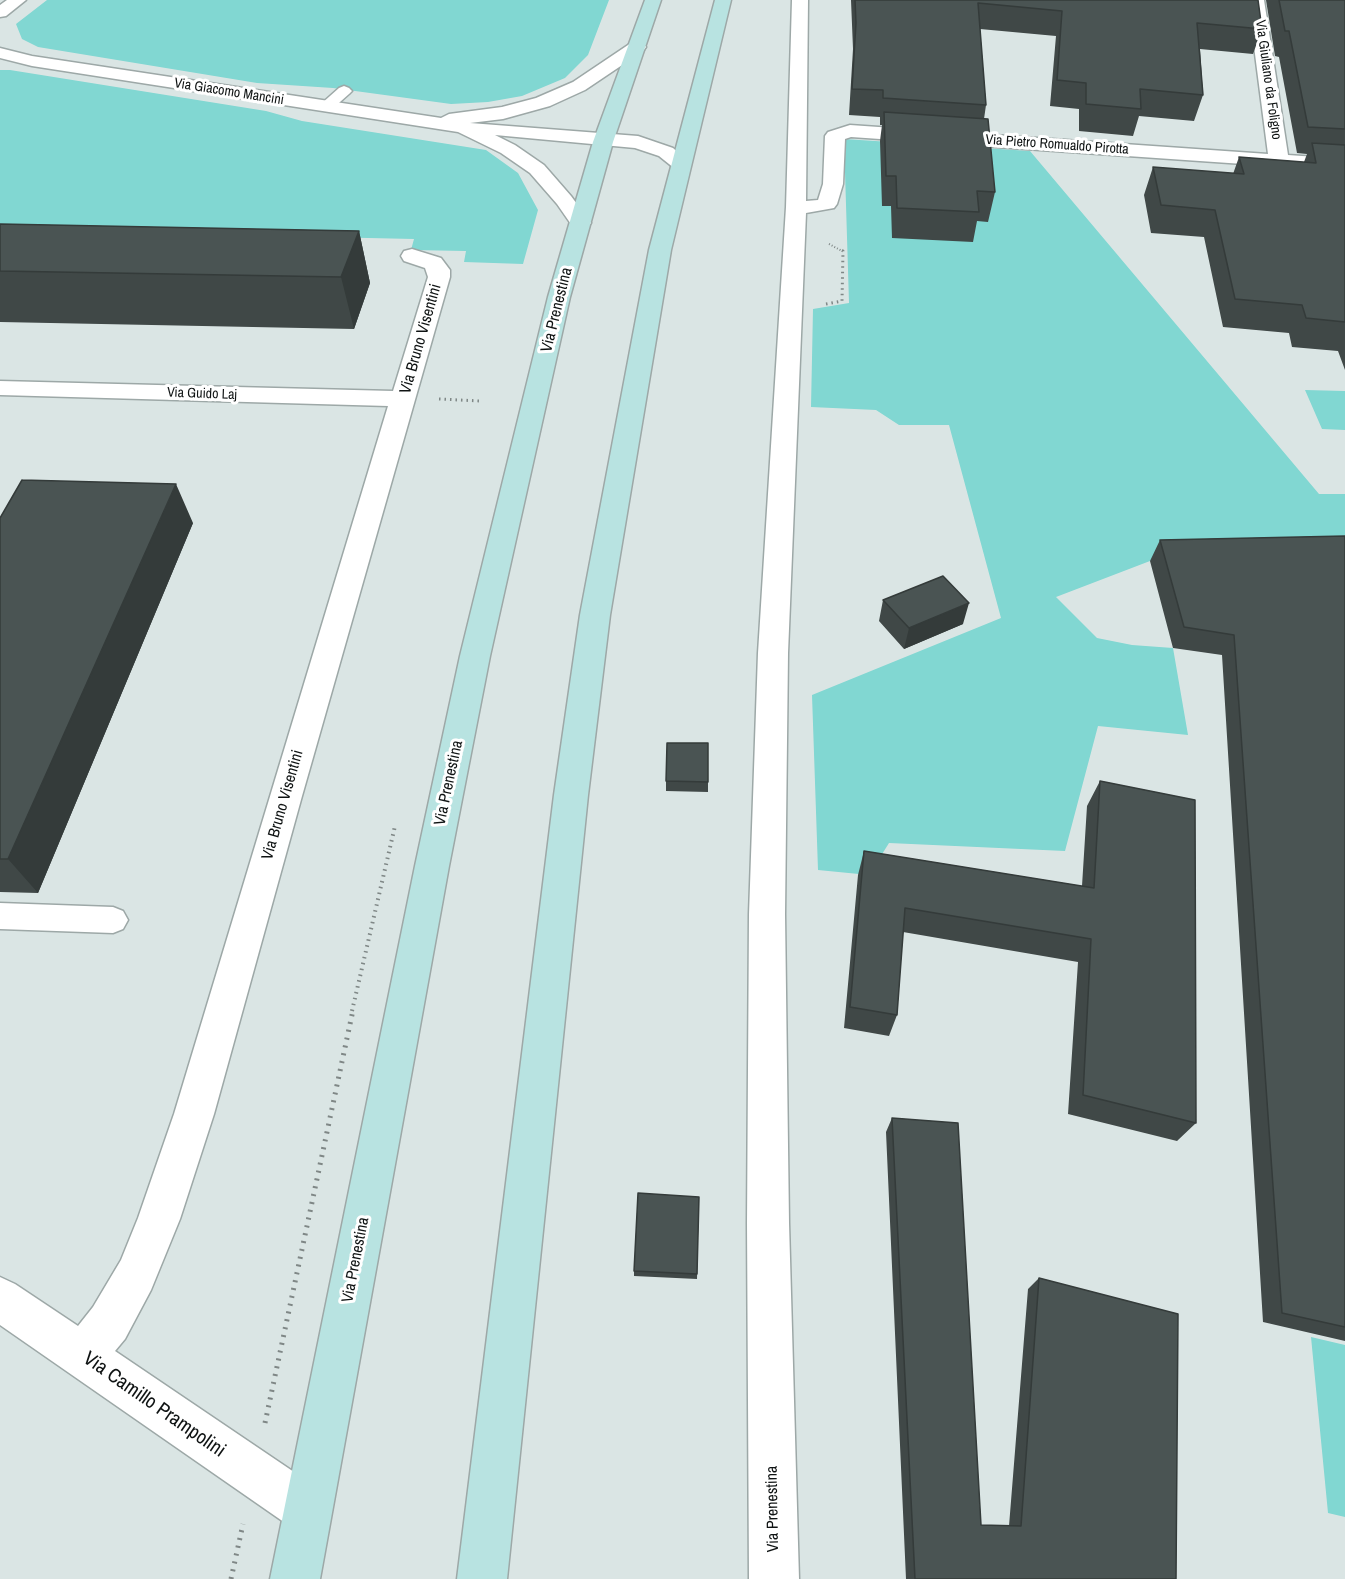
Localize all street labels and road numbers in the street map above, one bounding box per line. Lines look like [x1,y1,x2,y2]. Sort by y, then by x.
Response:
street label: Via Giuliano da Foligno [1251,19,1285,141]
street label: Via Giacomo Mancini [173,75,285,109]
street label: Via Pietro Romualdo Pirotta [985,132,1129,158]
street label: Via Prenestina [537,266,577,354]
street label: Via Bruno Visentini [396,282,446,396]
street label: Via Guido Laj [167,384,237,404]
street label: Via Prenestina [431,739,467,827]
street label: Via Bruno Visentini [258,748,308,862]
street label: Via Prenestina [338,1216,374,1304]
street label: Via Camillo Prampolini [78,1347,230,1463]
street label: Via Prenestina [763,1466,783,1552]

